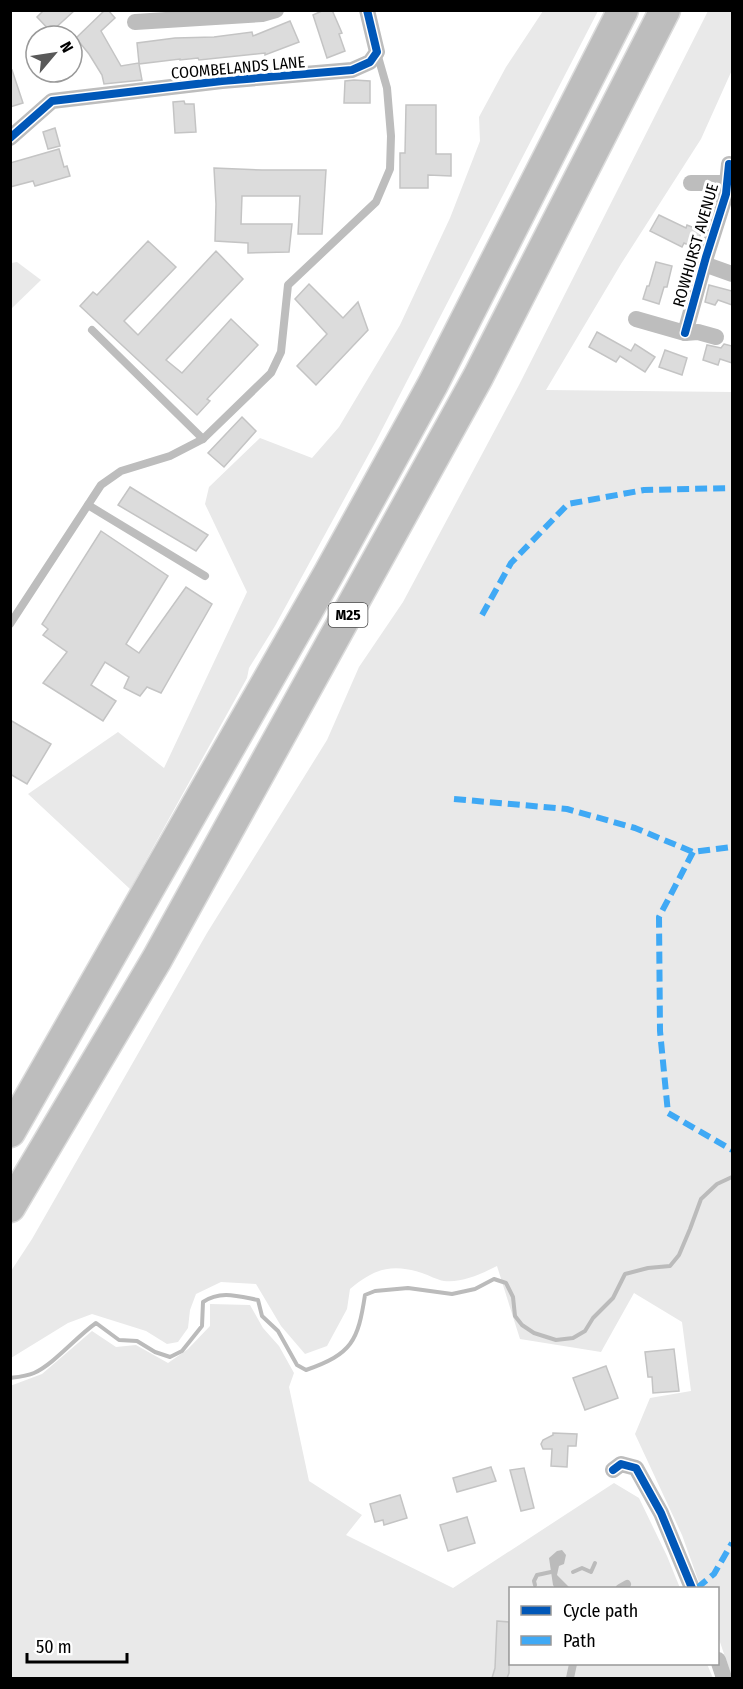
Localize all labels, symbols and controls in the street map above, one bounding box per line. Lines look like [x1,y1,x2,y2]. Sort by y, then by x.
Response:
north arrow [24,24,84,84]
text: N [56,38,77,56]
street label: COOMBELANDS LANE [170,52,306,83]
street label: ROWHURST AVENUE [669,181,722,309]
road number: M25 [328,603,368,627]
legend [509,1587,719,1665]
text: Cycle path [563,1600,638,1622]
scale bar [27,1626,128,1664]
text: Path [563,1630,596,1652]
text: 50 m [36,1636,72,1658]

